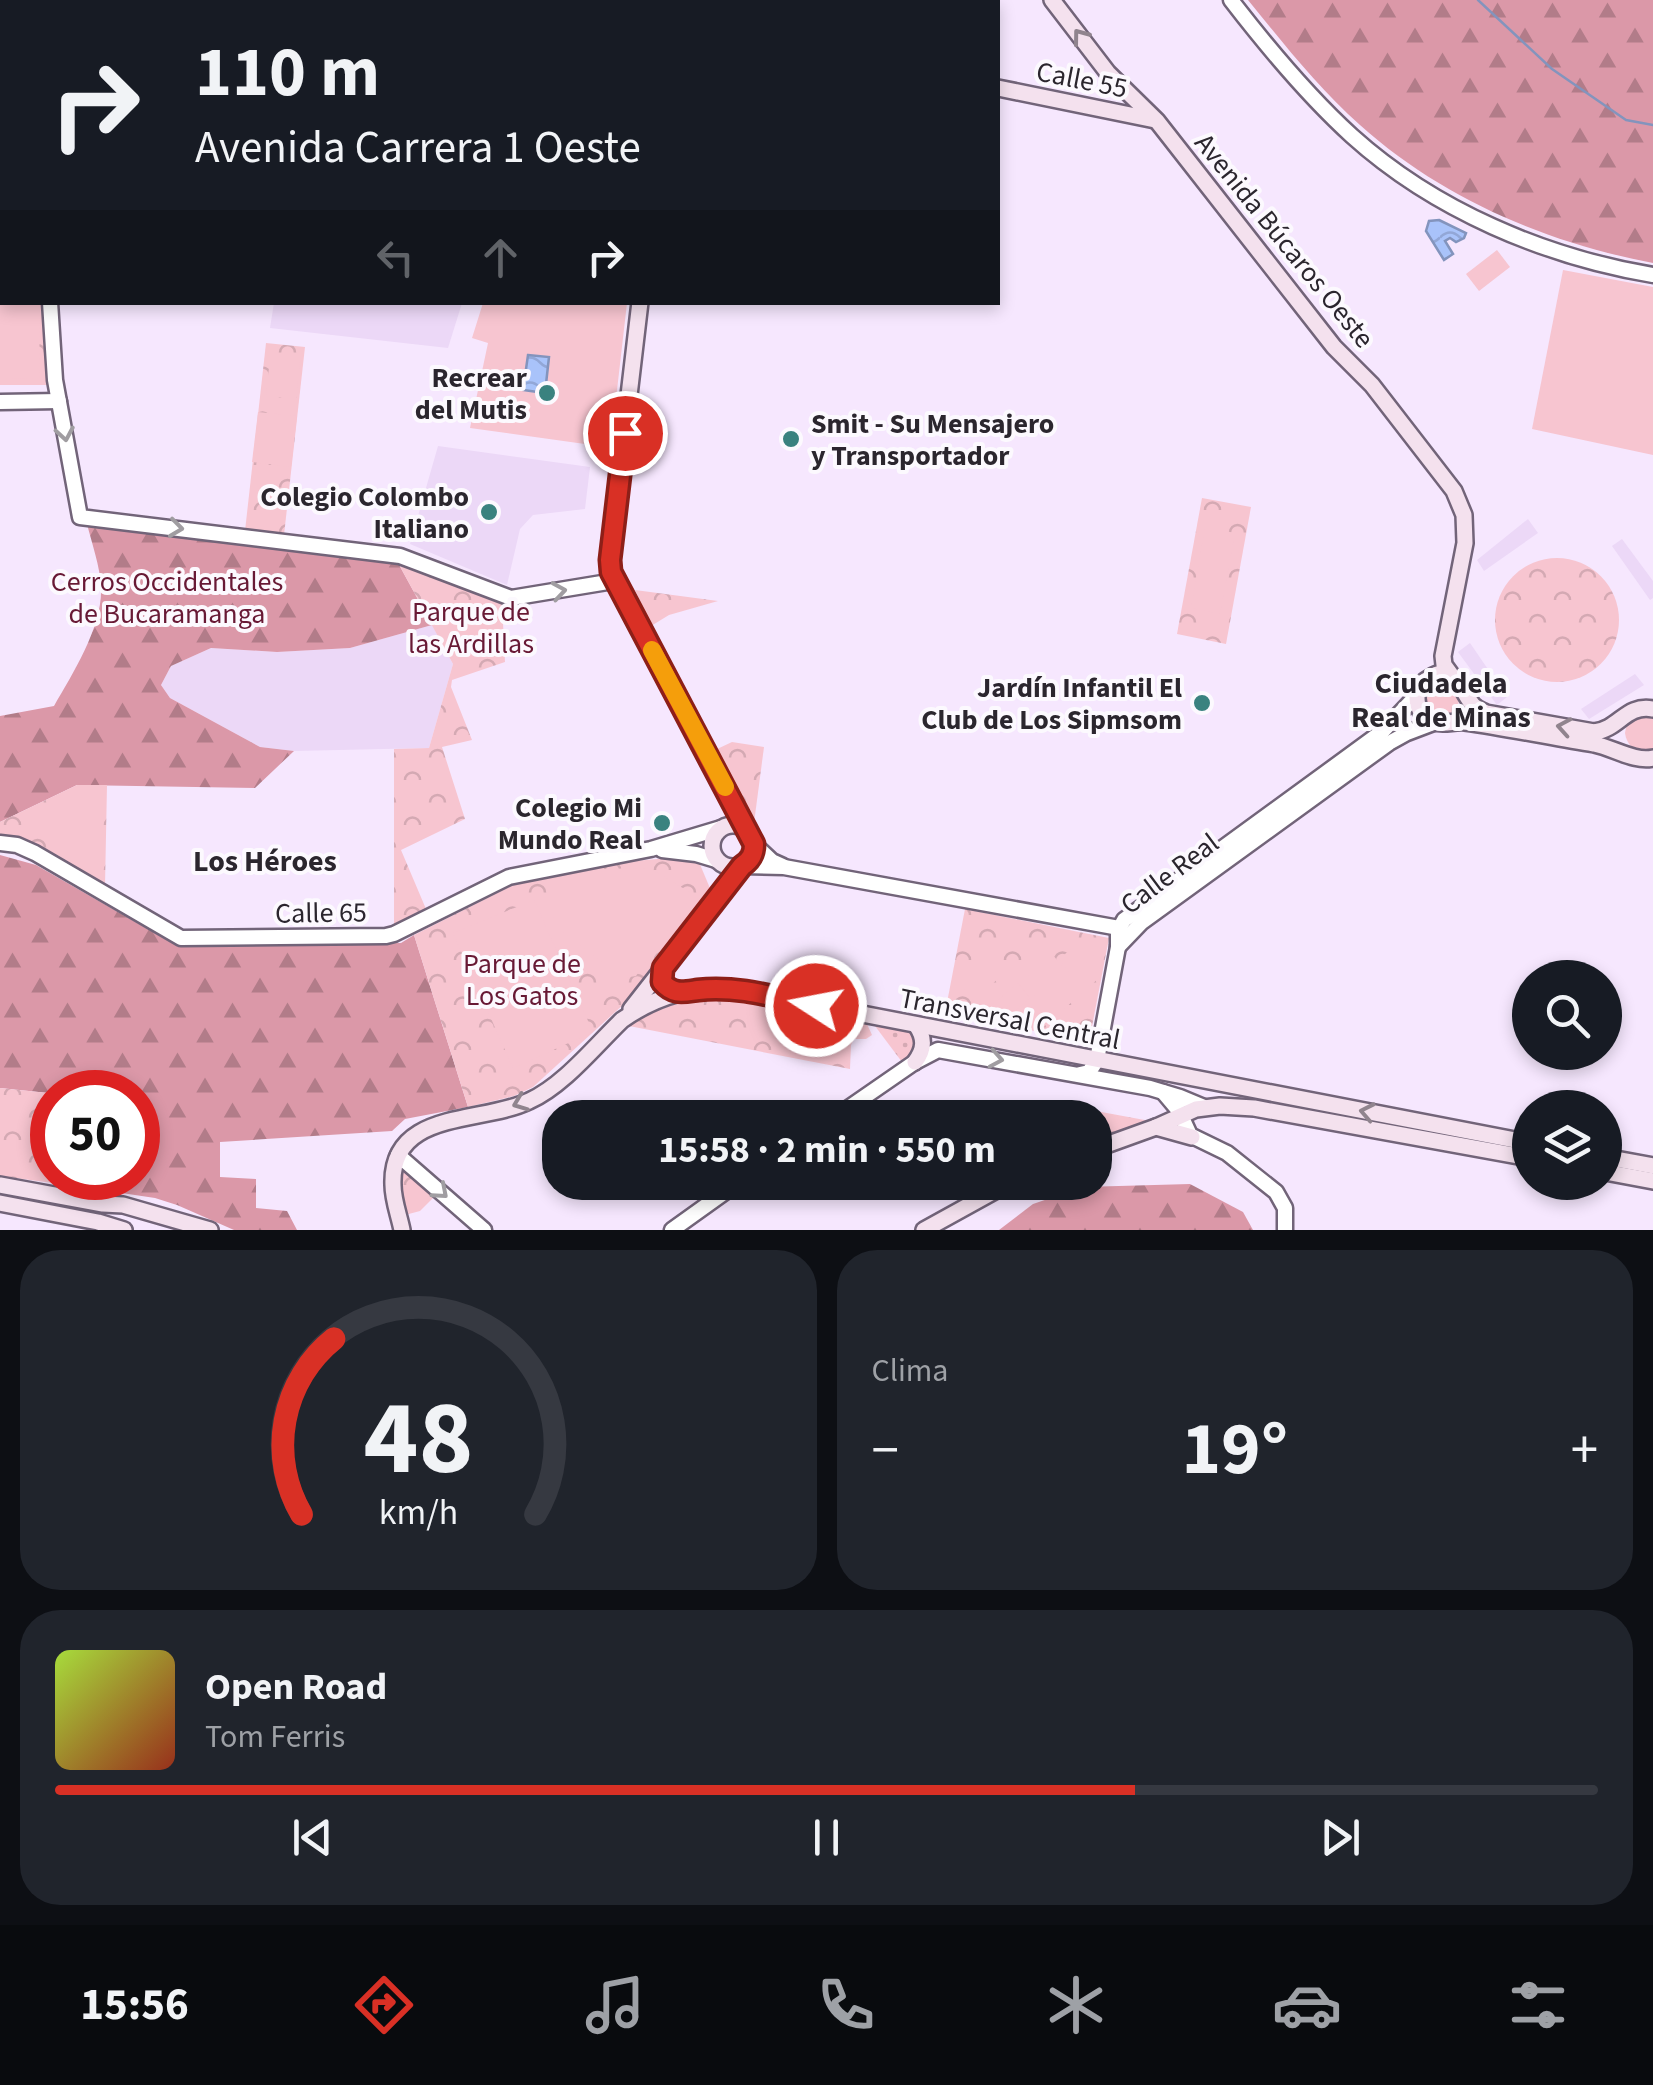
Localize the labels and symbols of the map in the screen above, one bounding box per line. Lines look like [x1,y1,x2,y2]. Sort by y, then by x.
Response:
one-way arrow [1074,29,1091,47]
street label: Calle 55 [1033,52,1131,108]
street label: Avenida Búcaros Oeste [1185,125,1384,357]
place label: Recrear del Mutis [415,358,528,430]
marker: Recrear del Mutis [536,382,558,404]
pin [583,391,668,476]
place label: Smit - Su Mensajero y Transportador [811,404,1054,476]
one-way arrow [54,426,75,442]
marker: Smit - Su Mensajero y Transportador [780,428,802,450]
place label: Colegio Colombo Italiano [260,477,469,549]
marker: Colegio Colombo Italiano [478,501,500,523]
one-way arrow [168,517,185,538]
park label: Cerros Occidentales de Bucaramanga [51,562,283,634]
one-way arrow [551,581,567,602]
park label: Parque de las Ardillas [408,592,534,664]
district label: Ciudadela Real de Minas [1351,662,1531,739]
place label: Jardín Infantil El Club de Los Sipmsom [921,668,1182,740]
marker: Jardín Infantil El Club de Los Sipmsom [1191,692,1213,714]
one-way arrow [1555,717,1572,738]
place label: Colegio Mi Mundo Real [498,788,642,860]
marker: Colegio Mi Mundo Real [651,812,673,834]
street label: Calle Real [1112,823,1227,924]
district label: Los Héroes [193,840,337,883]
street label: Calle 65 [275,892,367,934]
park label: Parque de Los Gatos [463,944,581,1016]
position arrow [764,954,868,1058]
street label: Transversal Central [896,978,1124,1060]
one-way arrow [988,1048,1004,1069]
speed limit sign: 50 [30,1070,160,1200]
one-way arrow [513,1092,530,1112]
one-way arrow [1359,1103,1376,1124]
one-way arrow [429,1181,448,1199]

